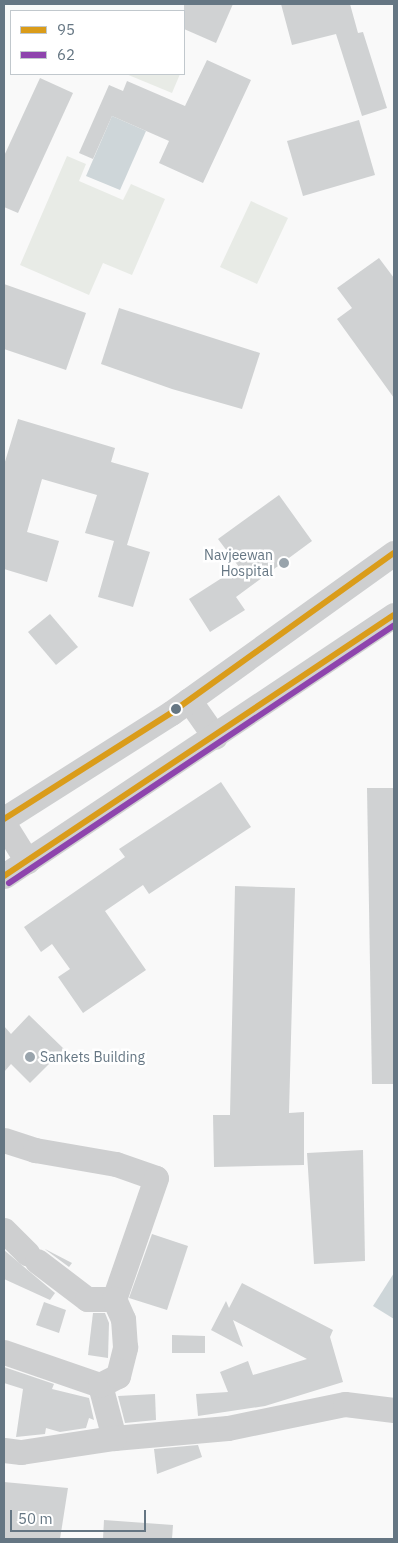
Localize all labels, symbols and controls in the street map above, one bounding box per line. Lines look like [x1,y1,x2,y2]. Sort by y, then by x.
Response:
legend [10,10,185,75]
text: 95 [57,20,75,39]
text: 62 [57,45,75,64]
place label: Navjeewan Hospital [204,547,273,580]
marker: Navjeewan Hospital [277,556,291,570]
unlabelled marker [171,704,181,714]
place label: Sankets Building [40,1049,145,1065]
marker: Sankets Building [24,1051,36,1063]
scale bar [12,1500,149,1532]
text: 50 m [18,1509,53,1528]

